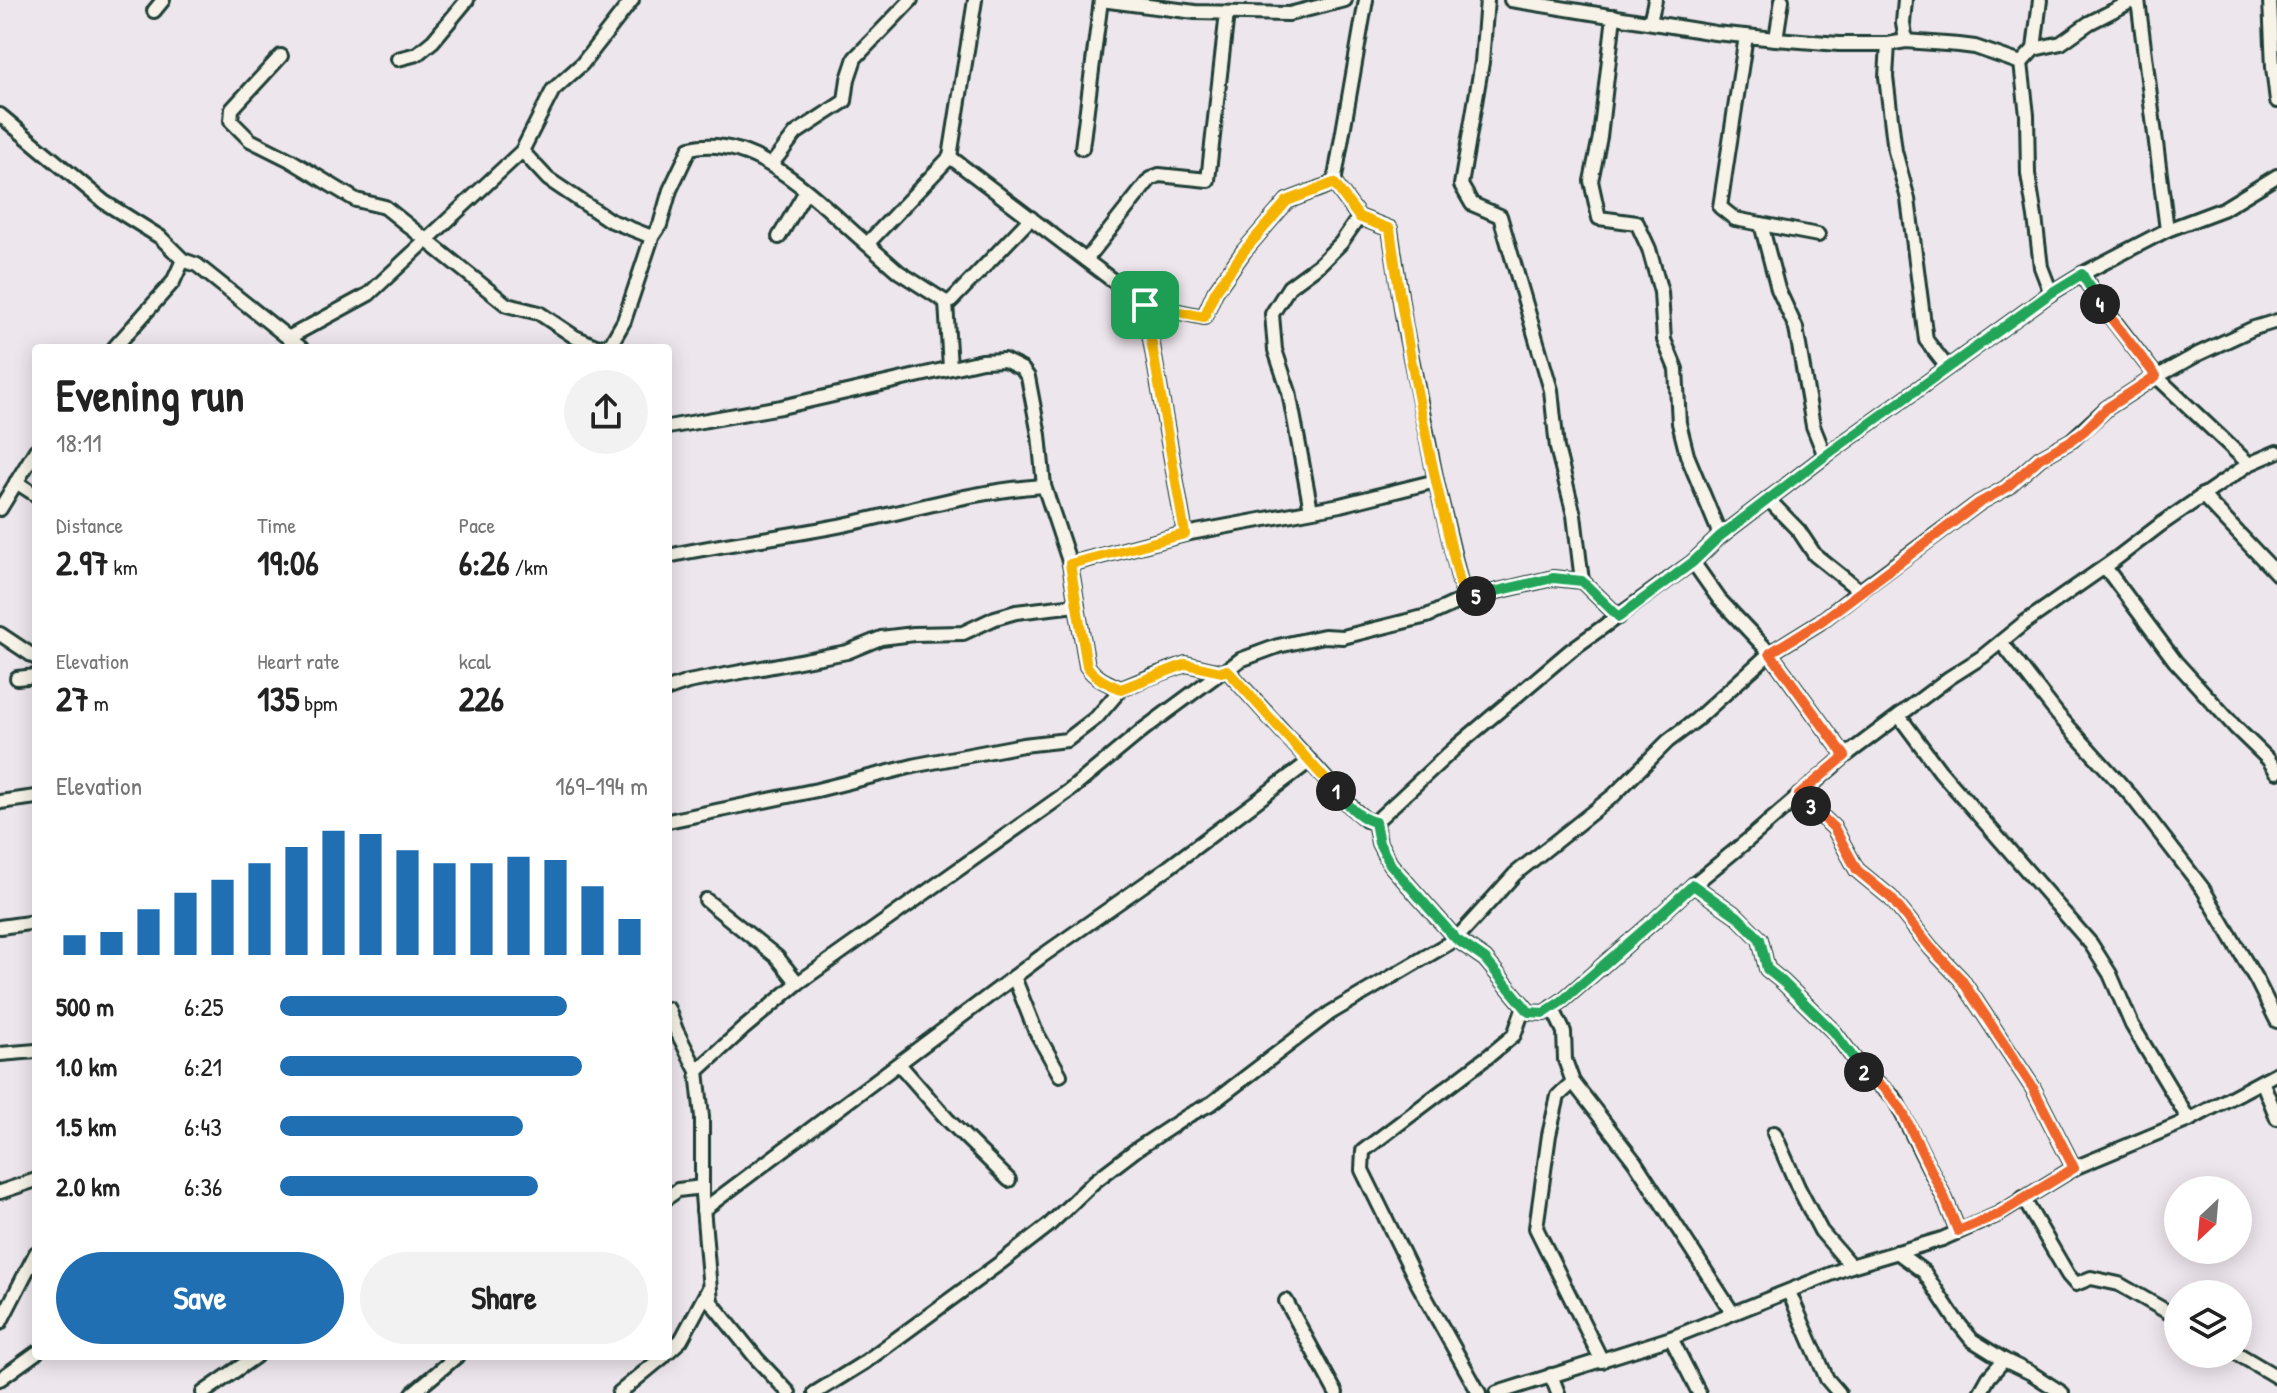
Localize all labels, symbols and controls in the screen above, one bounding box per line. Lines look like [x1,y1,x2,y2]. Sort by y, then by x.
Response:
pin [1111,271,1179,339]
icon: arrive [1123,283,1167,327]
pin: 4 [2080,284,2120,324]
text: 4 [2096,289,2104,319]
text: Evening run [56,365,244,425]
button: share [564,370,648,454]
text: 18:11 [56,425,102,460]
text: Distance [56,510,123,540]
text: Time [257,510,296,540]
text: Pace [459,510,495,540]
text: 2.97 [56,540,109,586]
text: 19:06 [257,540,319,586]
text: 6:26 [459,540,510,586]
text: km [109,552,138,582]
text: /km [510,552,548,582]
pin: 5 [1456,576,1496,616]
text: 5 [1471,581,1481,611]
text: Elevation [56,646,129,676]
text: Heart rate [257,646,340,676]
text: kcal [459,646,491,676]
text: 27 [56,676,89,722]
text: 135 [257,676,299,722]
text: 226 [459,676,504,722]
text: m [89,688,109,718]
text: bpm [299,688,338,718]
text: Elevation [56,768,142,803]
text: 169–194 m [555,768,648,803]
pin: 1 [1316,771,1356,811]
text: 1 [1332,776,1340,806]
pin: 3 [1791,786,1831,826]
text: 3 [1806,791,1816,821]
text: 500 m [56,989,114,1024]
text: 6:25 [184,989,224,1024]
text: 1.0 km [56,1049,117,1084]
text: 6:21 [184,1049,222,1084]
pin: 2 [1844,1052,1884,1092]
text: 2 [1859,1057,1869,1087]
text: 1.5 km [56,1109,116,1144]
text: 6:43 [184,1109,222,1144]
text: 2.0 km [56,1169,120,1204]
text: 6:36 [184,1169,222,1204]
north arrow [2164,1176,2252,1264]
map controls [2164,1176,2252,1368]
button: Save [56,1252,344,1344]
button: Share [360,1252,648,1344]
button: layers [2164,1280,2252,1368]

